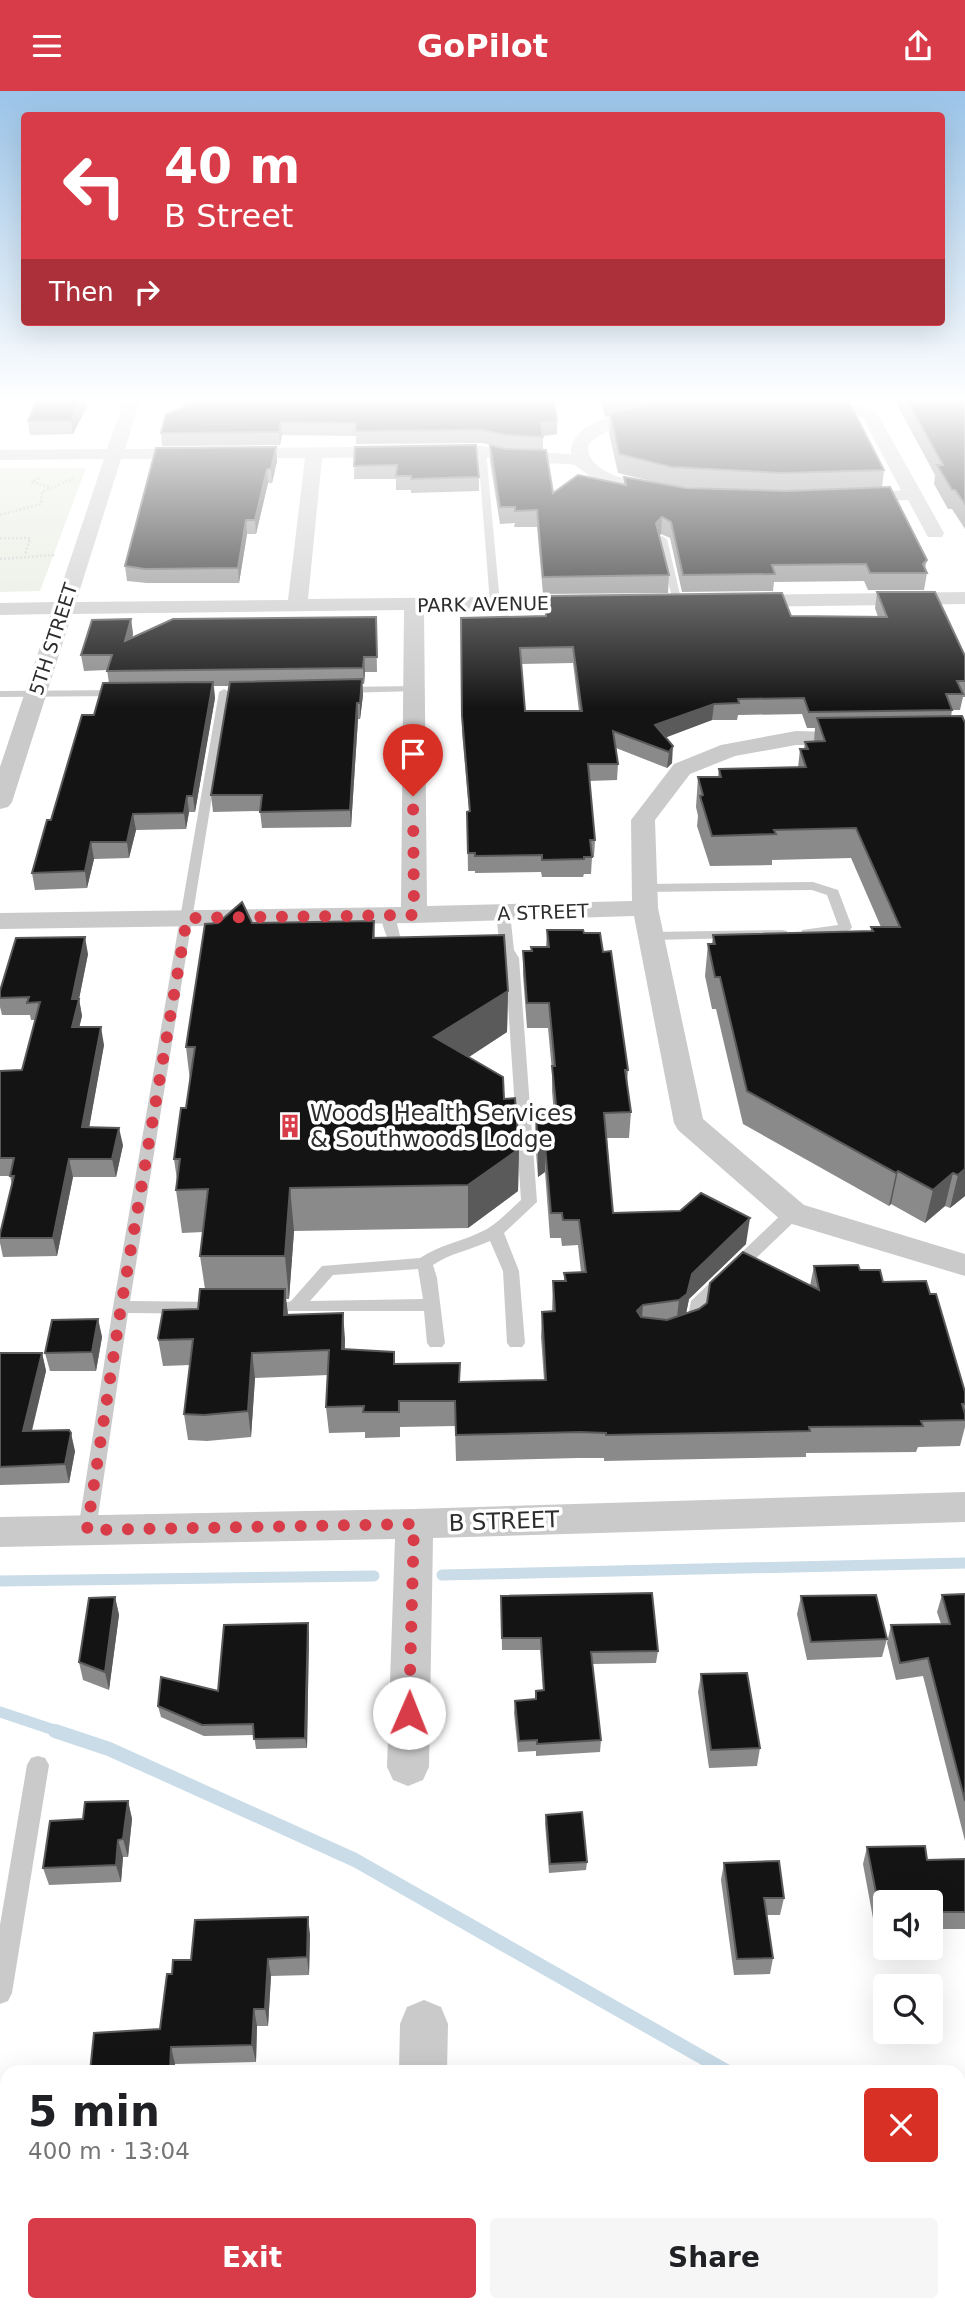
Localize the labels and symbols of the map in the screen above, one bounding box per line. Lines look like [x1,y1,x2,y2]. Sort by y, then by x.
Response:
street label: 5TH STREET [25,580,82,698]
street label: PARK AVENUE [417,592,549,616]
pin [383,724,443,796]
street label: A STREET [497,899,590,925]
place label: Woods Health Services & Southwoods Lodge [310,1100,573,1152]
building icon: Woods Health Services & Southwoods Lodge [276,1112,304,1140]
street label: B STREET [448,1506,561,1536]
position arrow [372,1676,446,1750]

